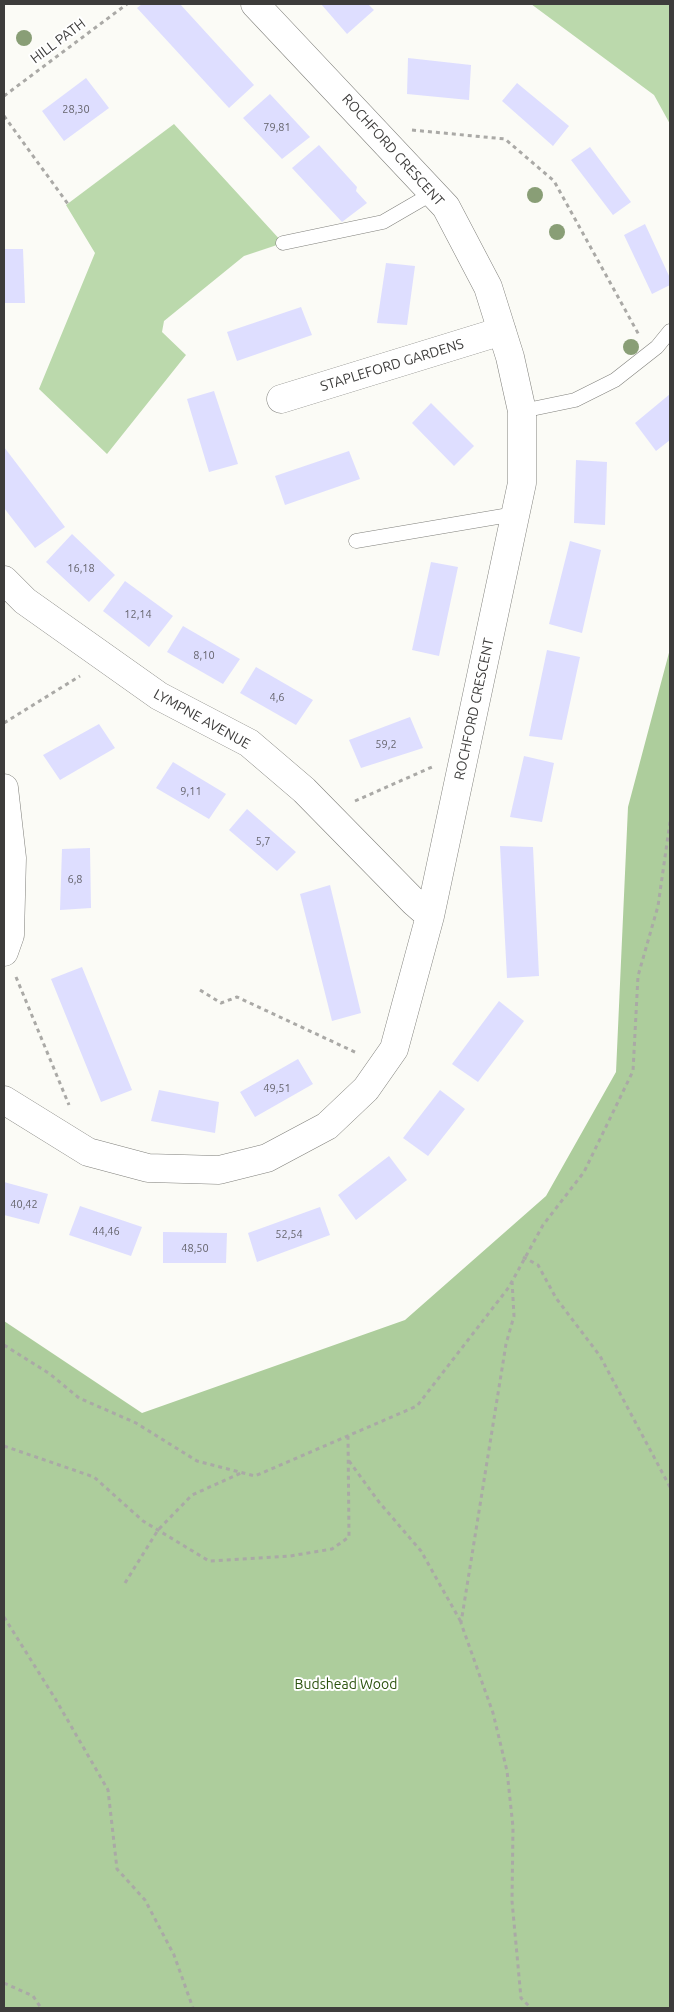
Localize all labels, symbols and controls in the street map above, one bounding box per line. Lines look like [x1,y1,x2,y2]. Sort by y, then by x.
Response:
street label: HILL PATH [27,15,89,67]
street label: ROCHFORD CRESCENT [338,91,448,209]
house number: 28,30 [62,102,90,116]
house number: 79,81 [263,120,291,134]
street label: STAPLEFORD GARDENS [318,335,466,395]
house number: 16,18 [67,561,95,575]
house number: 12,14 [124,607,152,621]
street label: ROCHFORD CRESCENT [451,636,497,782]
house number: 8,10 [193,648,215,662]
street label: LYMPNE AVENUE [151,685,253,753]
house number: 4,6 [269,690,285,704]
house number: 59,2 [375,737,397,751]
house number: 9,11 [180,784,202,798]
house number: 5,7 [255,834,271,848]
house number: 6,8 [67,872,83,886]
house number: 49,51 [263,1081,291,1095]
house number: 40,42 [10,1197,38,1211]
house number: 44,46 [92,1224,120,1238]
house number: 52,54 [275,1227,303,1241]
house number: 48,50 [181,1241,209,1255]
park label: Budshead Wood [295,1676,397,1692]

